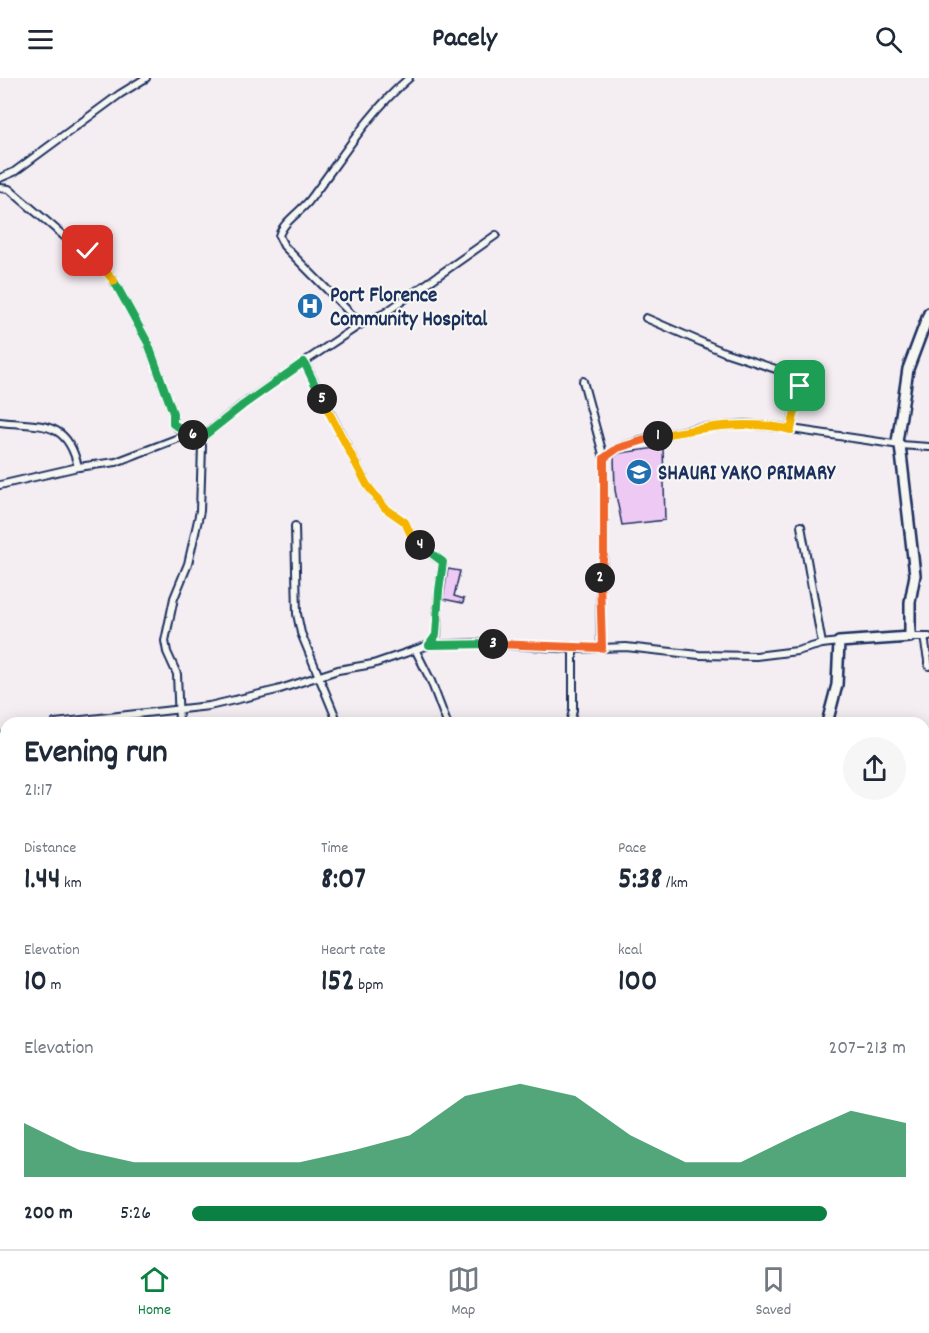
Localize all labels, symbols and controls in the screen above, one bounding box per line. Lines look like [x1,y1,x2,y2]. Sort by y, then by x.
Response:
text: Pacely [432,20,497,59]
icon: menu [24,23,57,56]
icon: search [872,23,905,56]
pin [62,225,113,276]
icon: check [71,234,104,267]
place label: Port Florence Community Hospital [330,282,488,336]
hospital icon: Port Florence Community Hospital [295,291,325,321]
pin [774,360,825,411]
icon: arrive [783,369,816,402]
pin: 5 [307,384,337,414]
text: 5 [318,387,326,410]
pin: 6 [178,420,208,450]
pin: 1 [643,421,673,451]
text: 6 [189,423,197,446]
text: 1 [656,424,660,447]
school or university icon: SHAURI YAKO PRIMARY [624,457,654,487]
place label: SHAURI YAKO PRIMARY [658,460,836,490]
pin: 4 [405,530,435,560]
text: 4 [417,533,423,556]
pin: 2 [585,563,615,593]
text: 2 [597,566,604,589]
pin: 3 [478,629,508,659]
text: 3 [489,632,497,655]
text: Evening run [24,731,168,778]
button: share [843,737,906,800]
text: 21:17 [24,777,52,805]
text: Distance [24,837,76,860]
text: Time [321,837,348,860]
text: Pace [618,837,646,860]
text: 1.44 [24,860,60,903]
text: 8:07 [321,860,366,903]
text: 5:38 [618,860,662,903]
text: km [60,872,82,895]
text: /km [662,872,688,895]
text: Elevation [24,939,80,962]
text: Heart rate [321,939,386,962]
text: kcal [618,939,642,962]
text: 10 [24,962,47,1005]
text: 152 [321,962,355,1005]
text: 100 [618,962,657,1005]
text: m [47,974,62,997]
text: bpm [355,974,384,997]
text: Elevation [24,1035,94,1063]
text: 207–213 m [828,1035,906,1063]
text: 200 m [24,1200,73,1228]
text: 5:26 [120,1200,151,1228]
tab: Home [138,1263,171,1322]
tab: Map [447,1263,480,1322]
tab: Saved [755,1263,791,1322]

